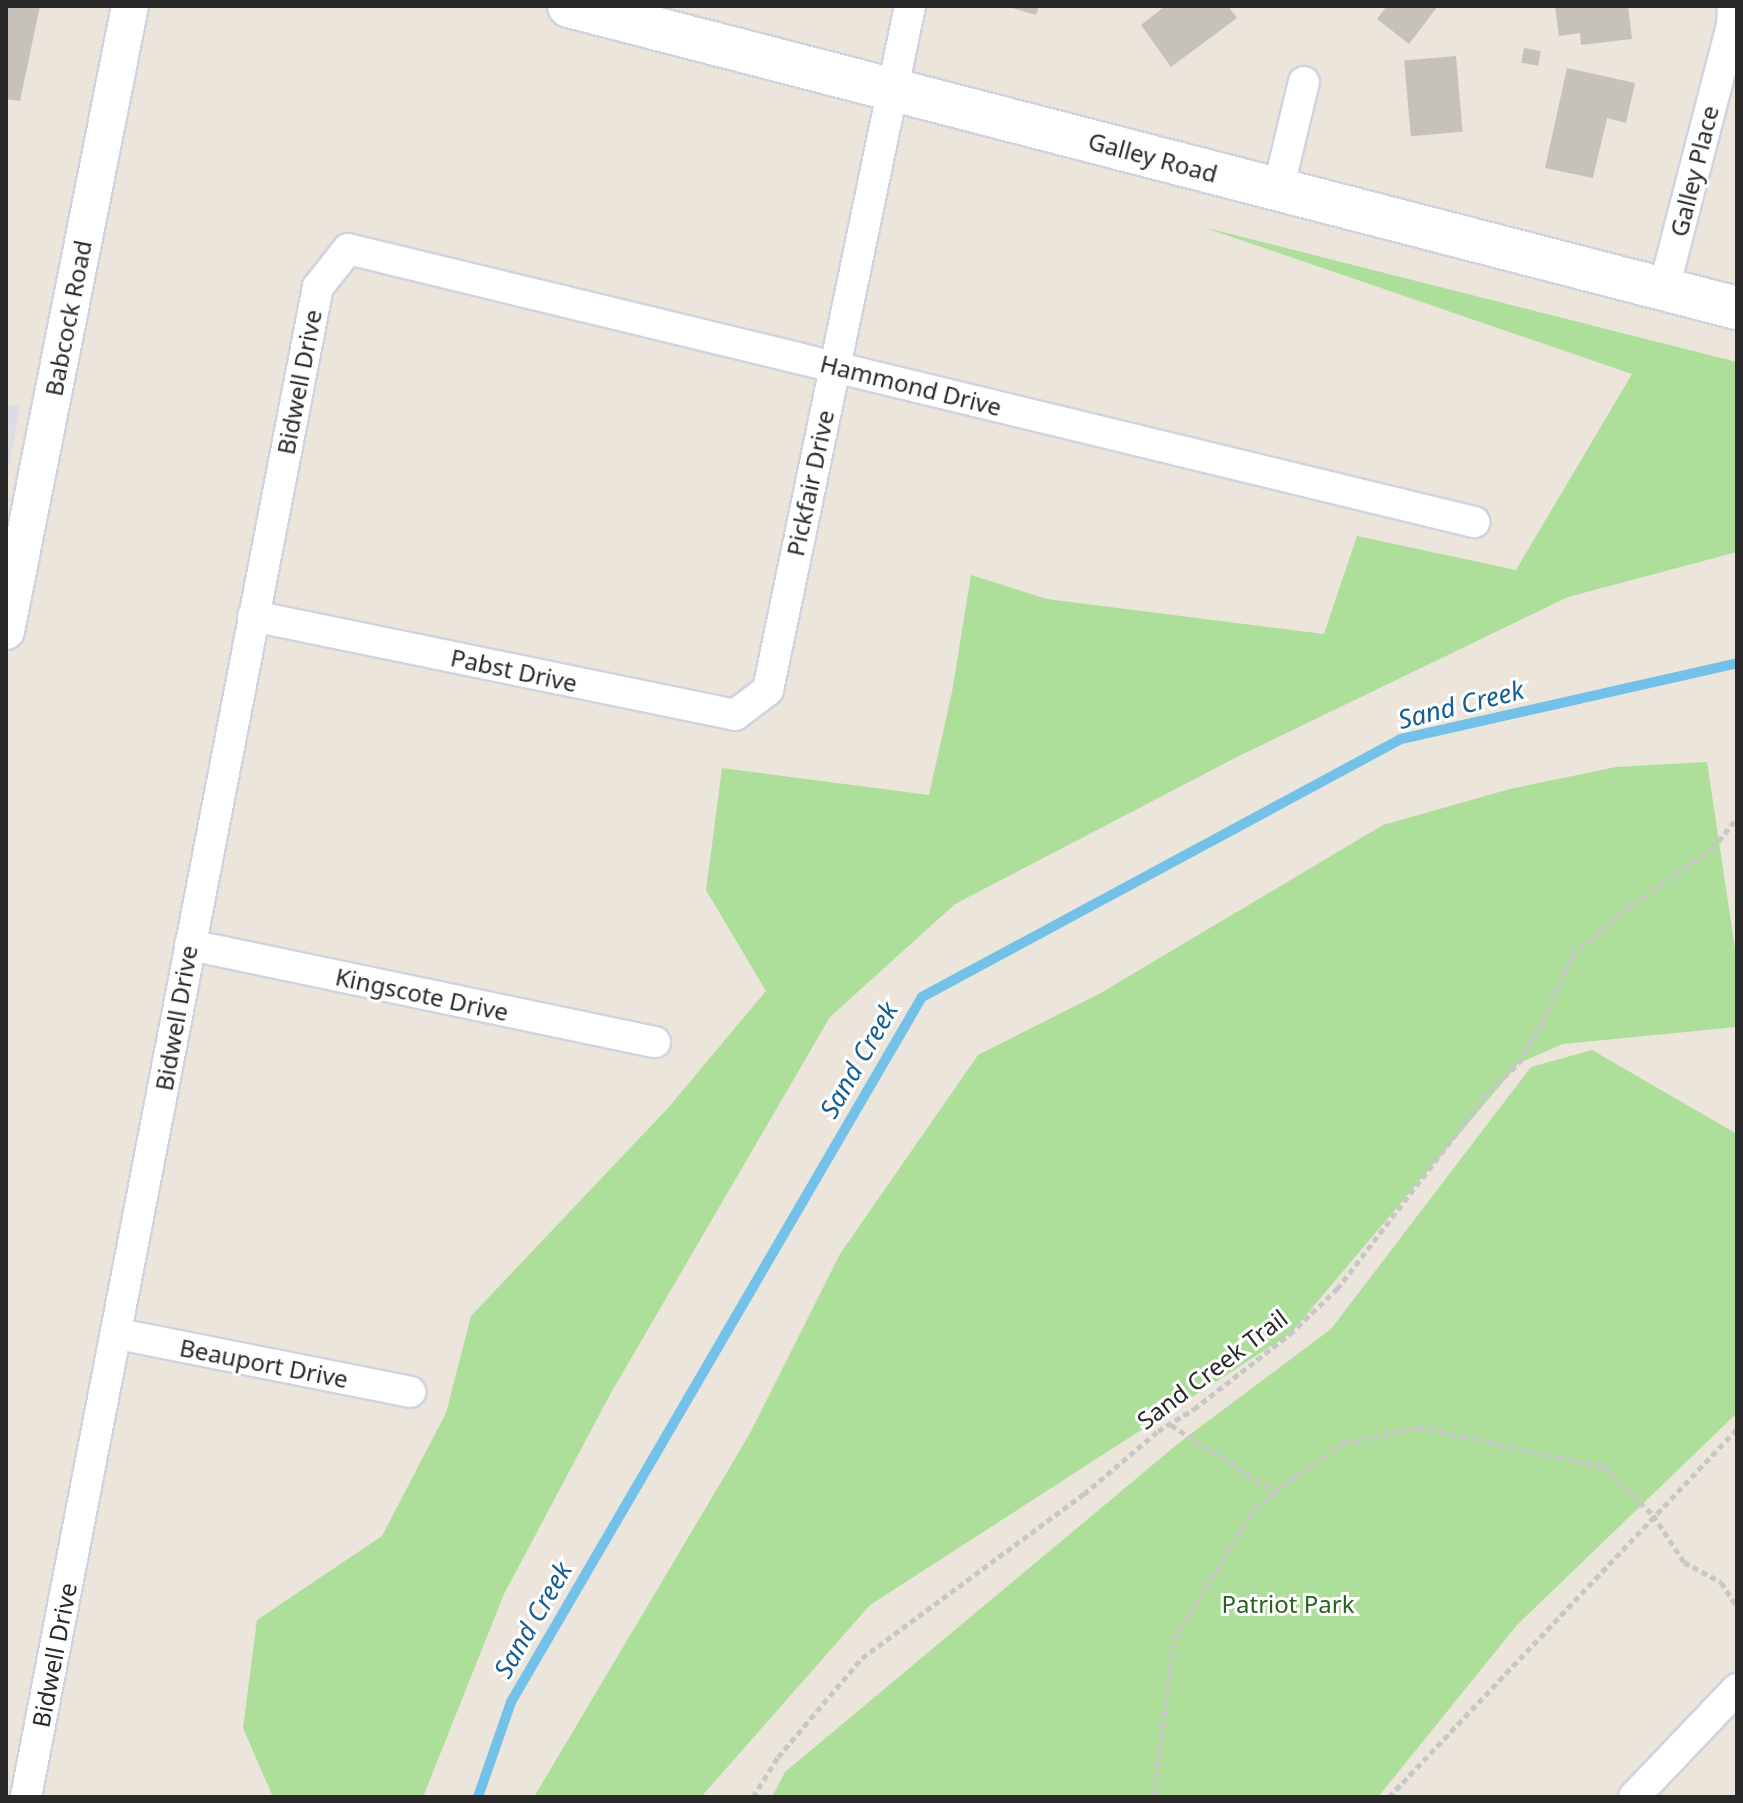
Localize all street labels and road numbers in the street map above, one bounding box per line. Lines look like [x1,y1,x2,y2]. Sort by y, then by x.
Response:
street label: Galley Place [1664,102,1724,240]
street label: Galley Road [1085,126,1221,188]
street label: Babcock Road [39,238,97,398]
street label: Bidwell Drive [271,307,327,457]
street label: Hammond Drive [817,349,1005,421]
street label: Pickfair Drive [780,407,840,559]
street label: Pabst Drive [448,643,580,697]
street label: Bidwell Drive [149,943,203,1093]
street label: Kingscote Drive [333,962,511,1026]
street label: Sand Creek Trail [1131,1303,1293,1435]
street label: Beauport Drive [177,1333,351,1393]
street label: Bidwell Drive [26,1580,82,1730]

